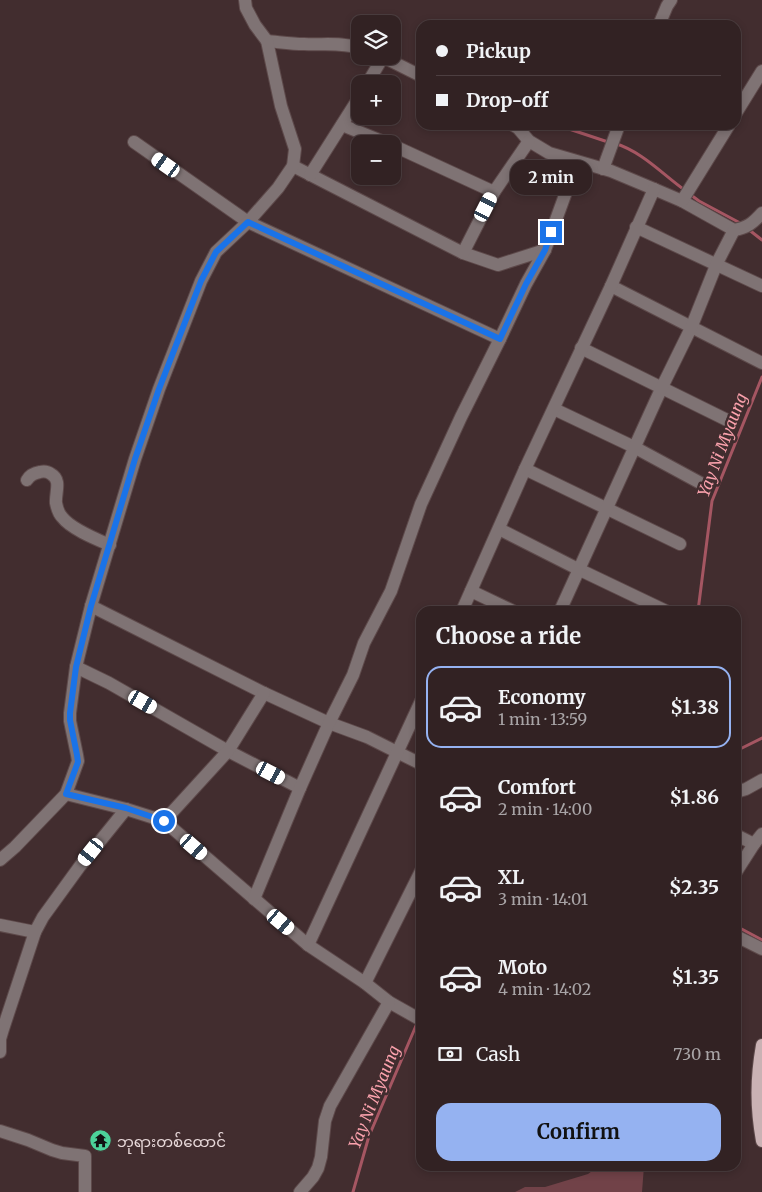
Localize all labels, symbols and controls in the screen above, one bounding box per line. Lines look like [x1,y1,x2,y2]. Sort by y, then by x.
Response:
map controls [351,15,401,185]
button: layers [351,15,401,65]
text: Pickup [466,39,531,63]
button: + [351,75,401,125]
text: Drop-off [466,88,548,112]
button: − [351,135,401,185]
car [149,150,182,180]
callout: 2 min [510,160,592,194]
text: 2 min [528,167,574,187]
car [472,190,499,224]
route end [540,221,562,243]
water label: Yay Ni Myaung [693,390,751,500]
text: Choose a ride [436,622,581,650]
icon: car [438,685,483,730]
text: Economy [498,685,586,709]
car [126,688,159,716]
text: $1.38 [670,695,719,719]
text: 1 min · 13:59 [498,709,587,729]
car [254,759,287,787]
icon: car [438,775,483,820]
text: Comfort [498,775,576,799]
text: $1.86 [669,785,719,809]
text: 2 min · 14:00 [498,799,592,819]
route start [153,810,175,832]
car [177,831,210,863]
car [75,836,106,868]
icon: car [438,865,483,910]
text: XL [498,865,524,889]
text: $2.35 [669,875,719,899]
text: 3 min · 14:01 [498,889,588,909]
car [264,907,297,937]
icon: car [438,955,483,1000]
text: Moto [498,955,547,979]
text: $1.35 [672,965,719,989]
text: 4 min · 14:02 [498,979,591,999]
icon: cash [436,1040,464,1068]
water label: Yay Ni Myaung [344,1042,404,1152]
text: Cash [476,1042,520,1066]
text: 730 m [673,1044,721,1064]
button: Confirm [436,1103,721,1161]
temple icon: ဘုရားတစ်ထောင် [89,1129,113,1153]
place label: ဘုရားတစ်ထောင် [117,1132,226,1154]

